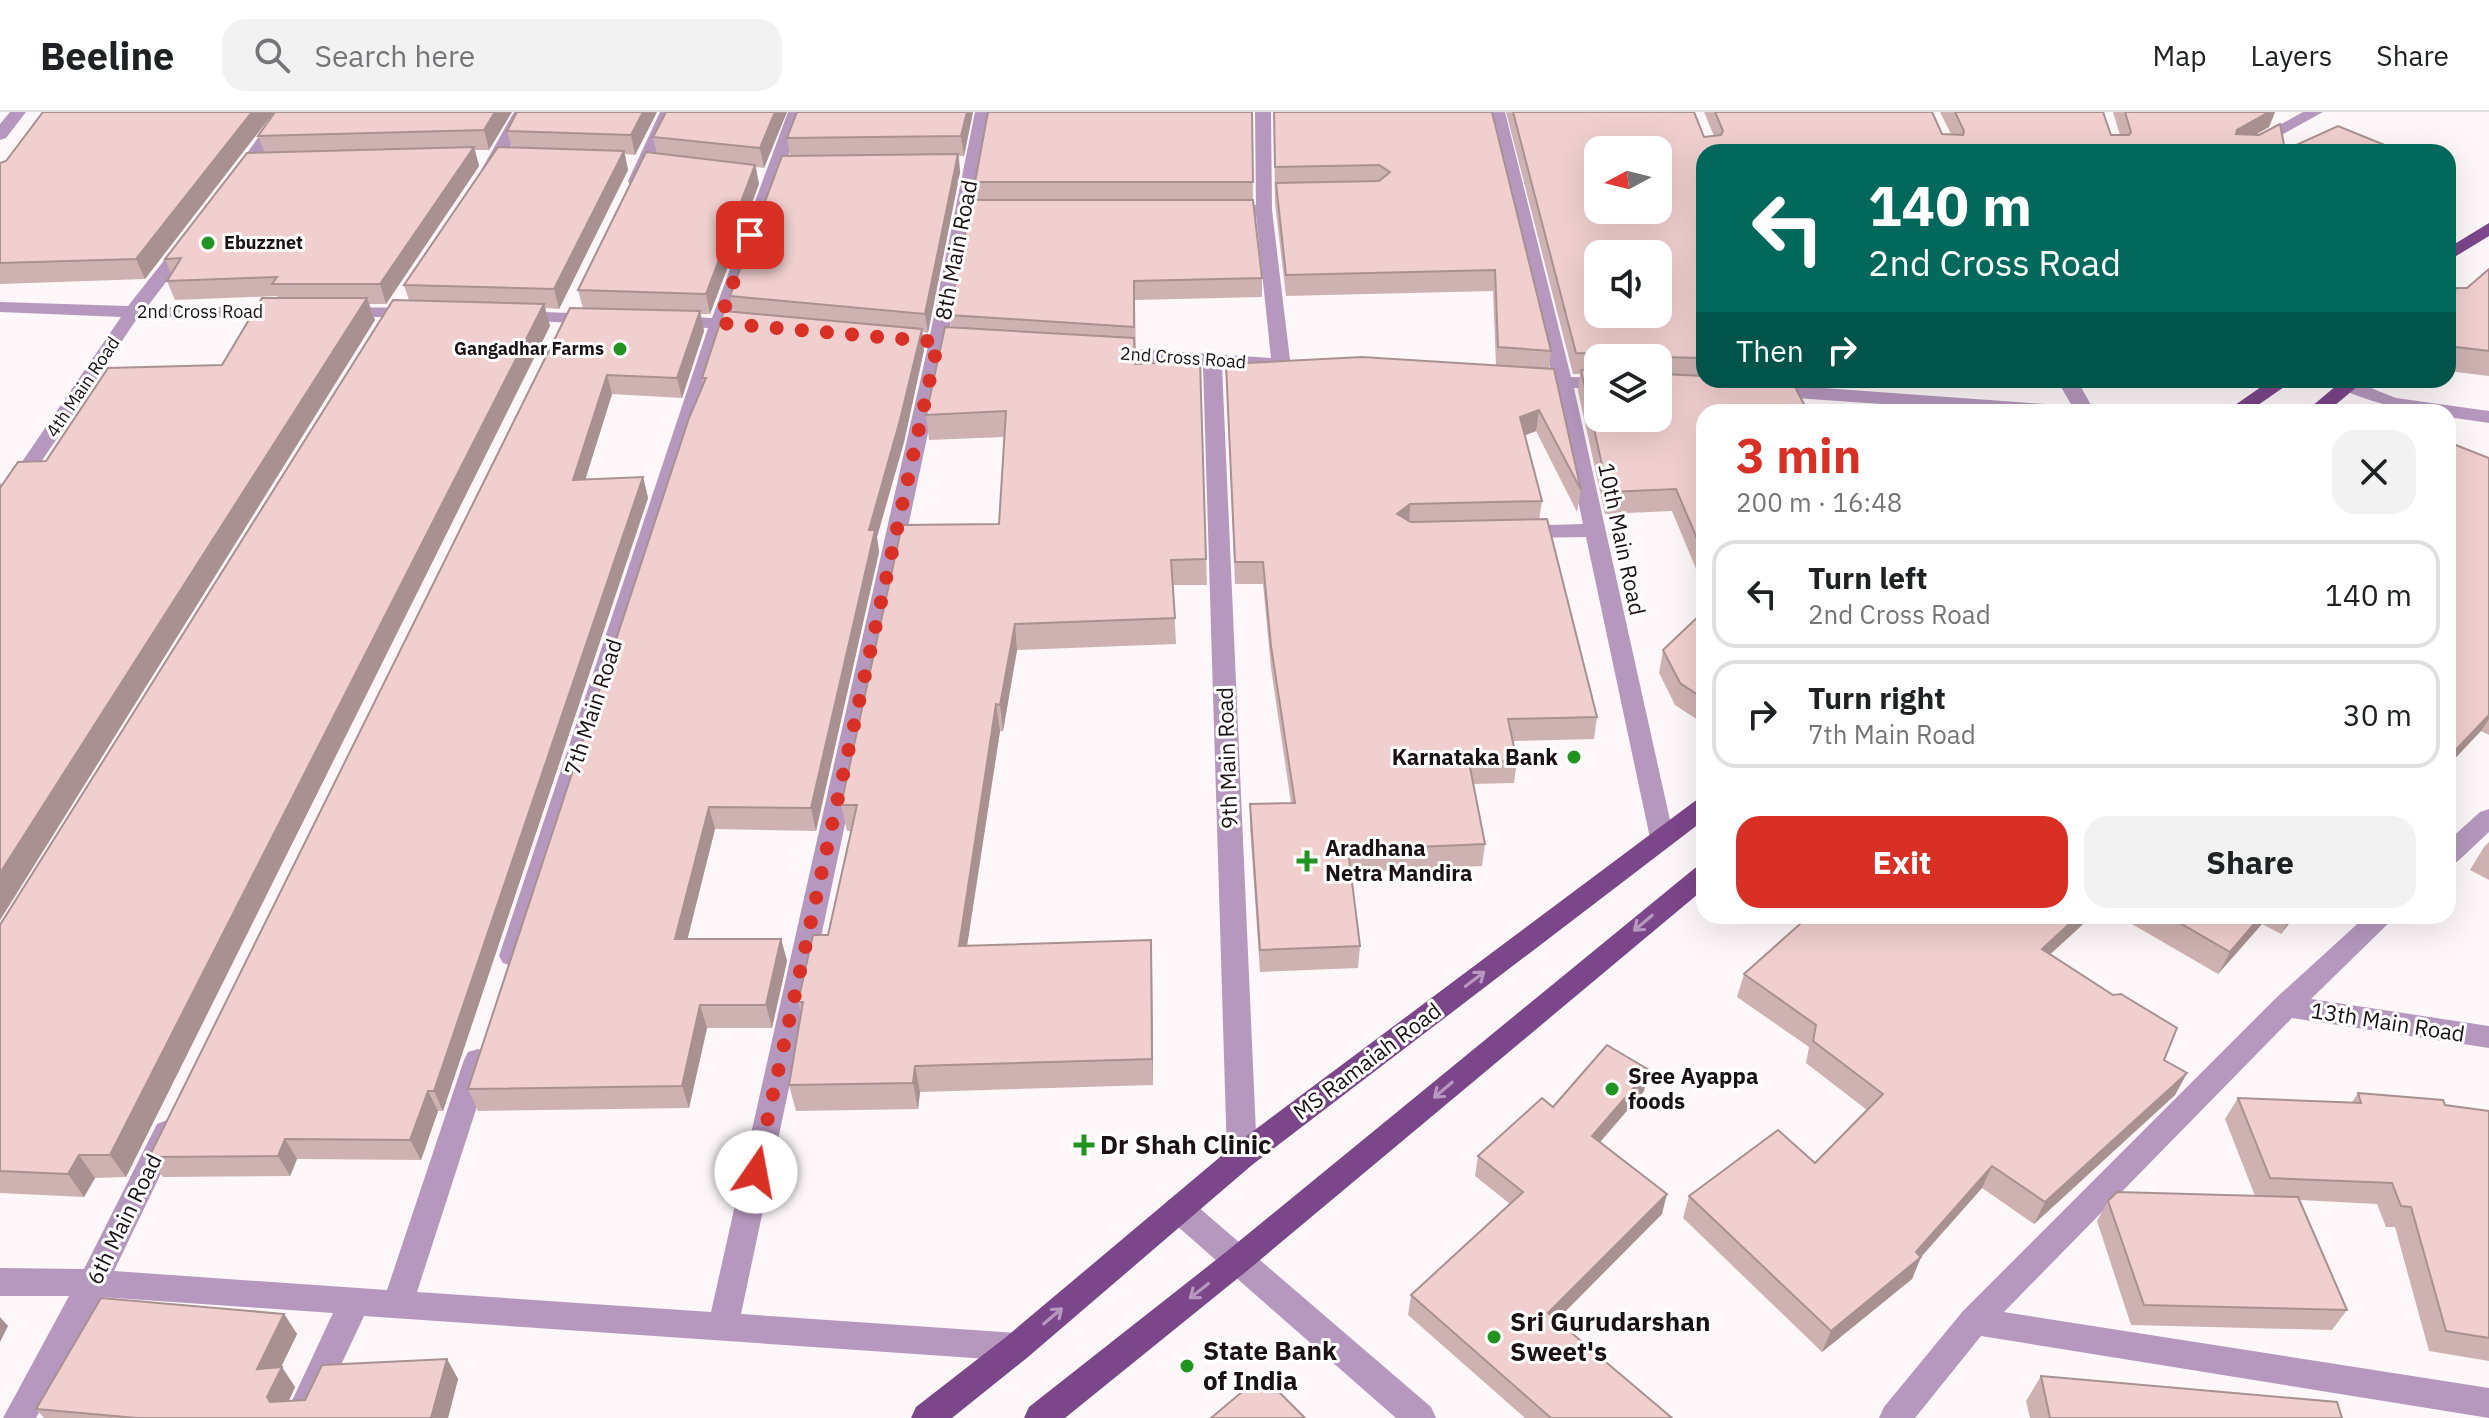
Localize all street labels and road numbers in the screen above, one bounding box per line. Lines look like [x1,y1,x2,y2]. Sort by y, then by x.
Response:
street label: 8th Main Road [928,177,983,322]
street label: 2nd Cross Road [137,300,263,323]
street label: 4th Main Road [41,332,125,441]
street label: 2nd Cross Road [1119,342,1247,373]
street label: 10th Main Road [1592,460,1653,618]
street label: 7th Main Road [557,635,628,779]
street label: 9th Main Road [1210,687,1243,829]
street label: MS Ramaiah Road [1287,995,1446,1126]
street label: 13th Main Road [2309,995,2467,1048]
street label: 6th Main Road [79,1149,168,1289]

